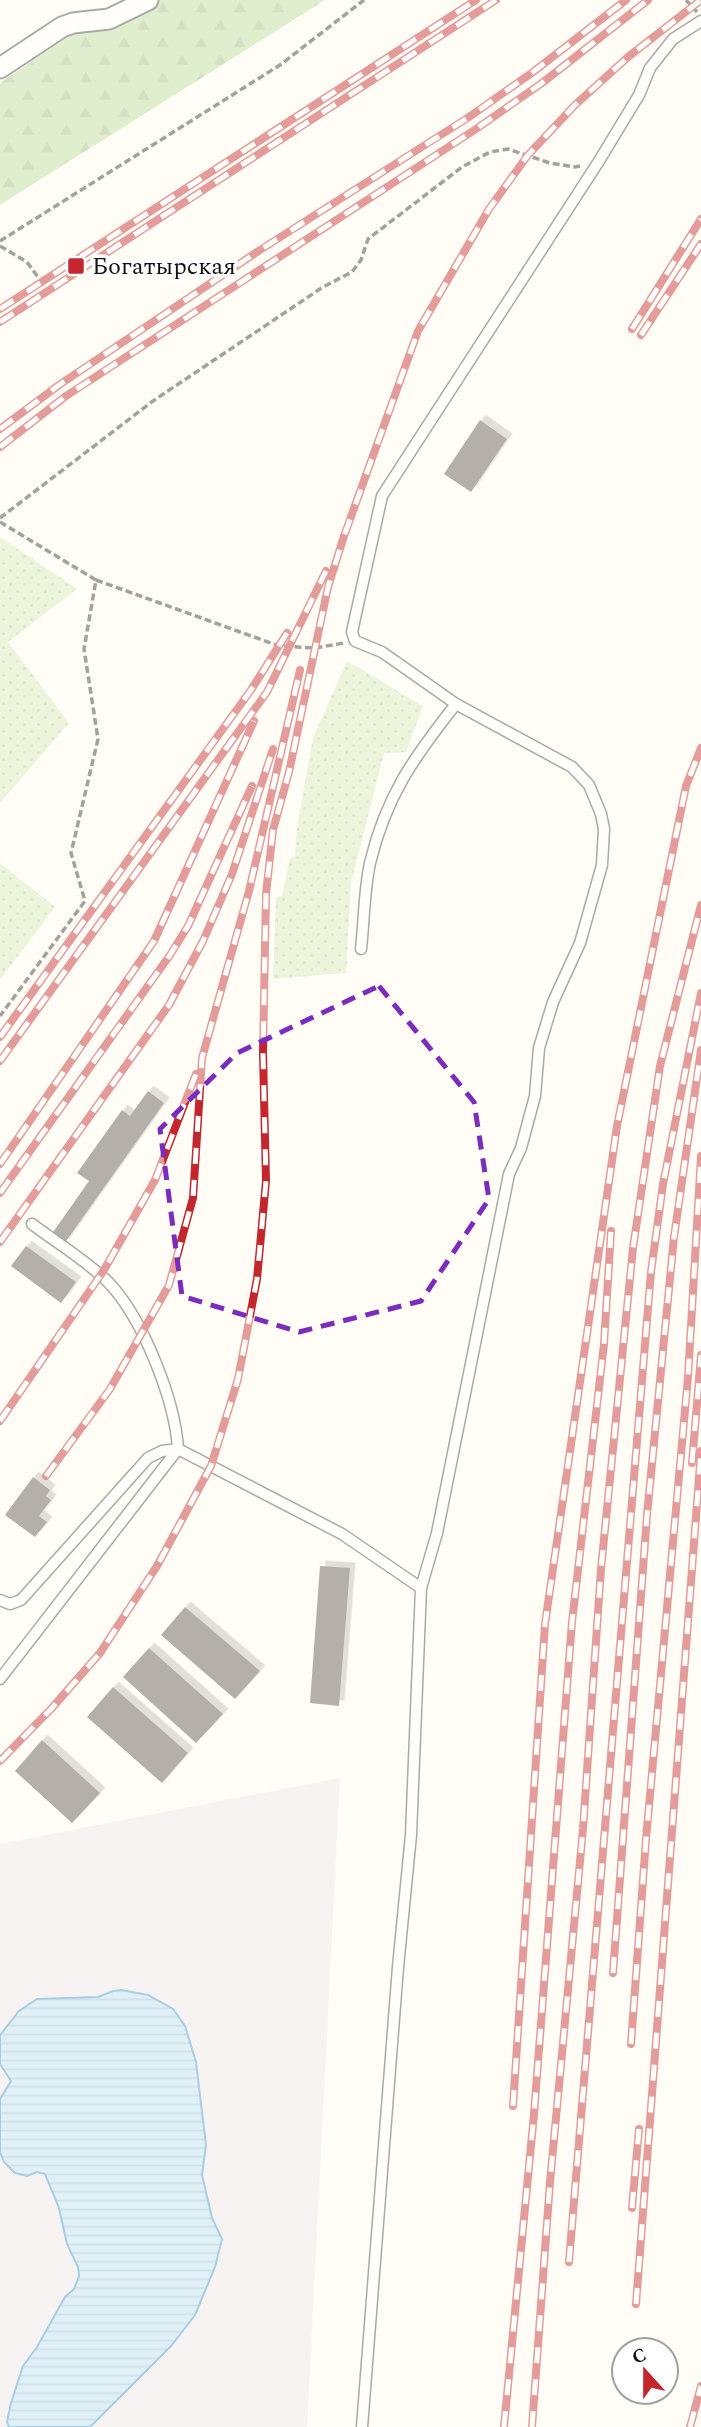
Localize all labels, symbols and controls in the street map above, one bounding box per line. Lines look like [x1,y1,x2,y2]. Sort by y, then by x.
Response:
place label: Богатырская [92,249,236,285]
marker: Богатырская [66,256,86,276]
north arrow [610,2336,680,2406]
text: С [628,2341,651,2372]

